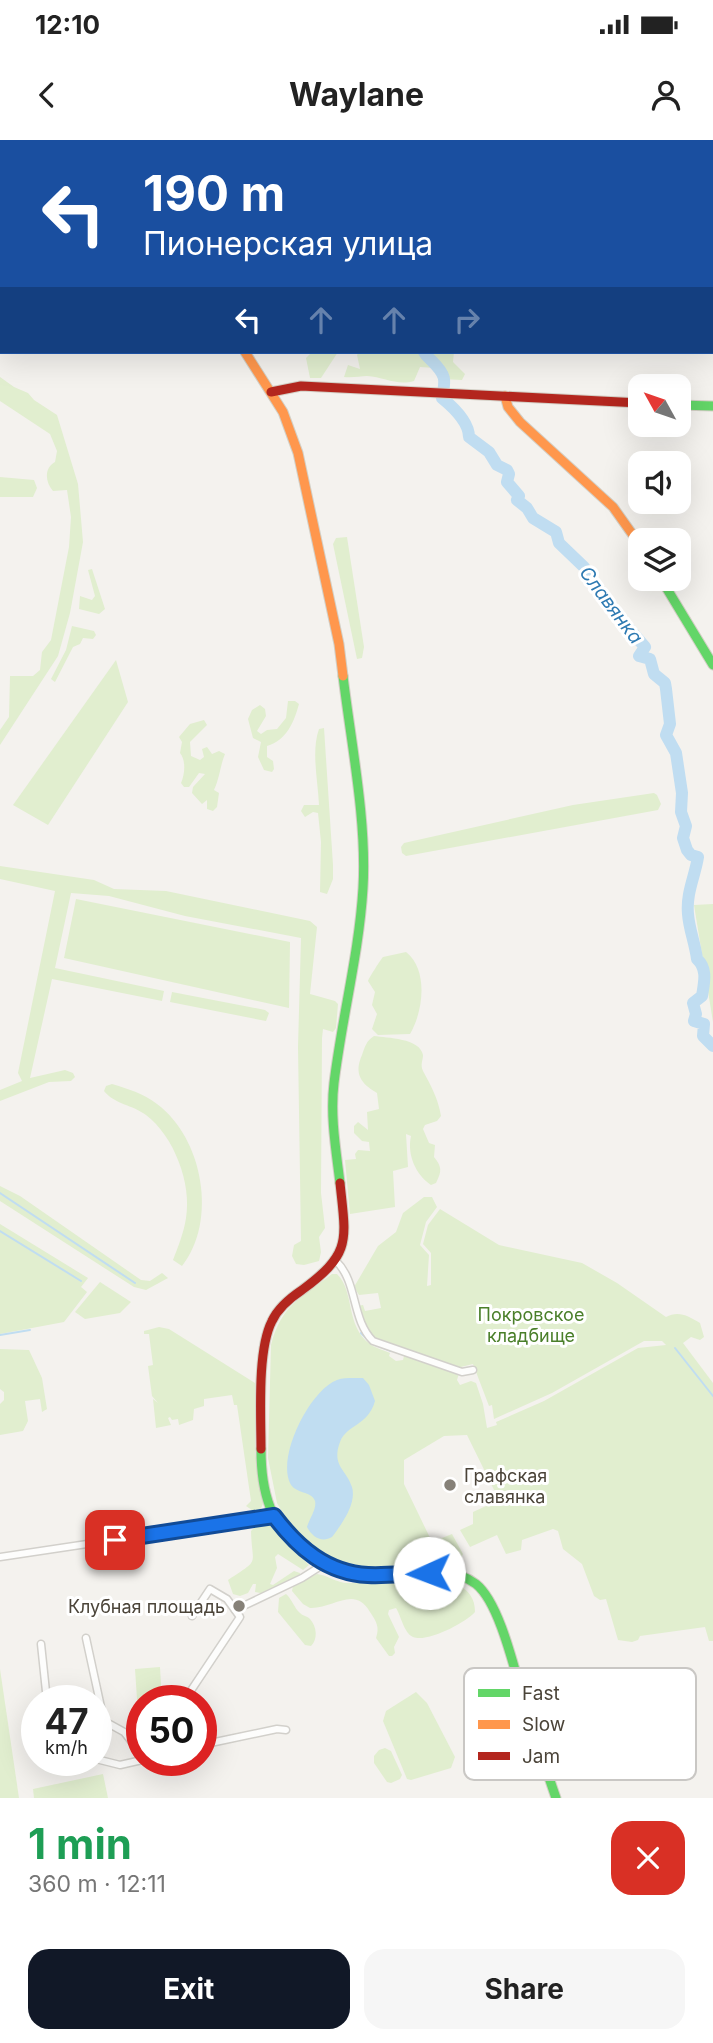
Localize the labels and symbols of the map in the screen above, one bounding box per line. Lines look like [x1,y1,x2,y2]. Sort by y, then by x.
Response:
north arrow [628,374,691,438]
water label: Славянка [574,562,648,648]
park label: Покровское кладбище [478,1304,584,1346]
place label: Графская славянка [464,1465,547,1507]
marker: Графская славянка [442,1477,458,1493]
pin [85,1510,145,1570]
position arrow [392,1536,466,1610]
place label: Клубная площадь [68,1596,225,1617]
marker: Клубная площадь [231,1598,247,1614]
legend [464,1668,696,1780]
text: Fast [522,1682,560,1705]
speed limit sign: 50 [126,1685,217,1776]
text: Slow [522,1713,565,1736]
text: Jam [522,1745,560,1768]

